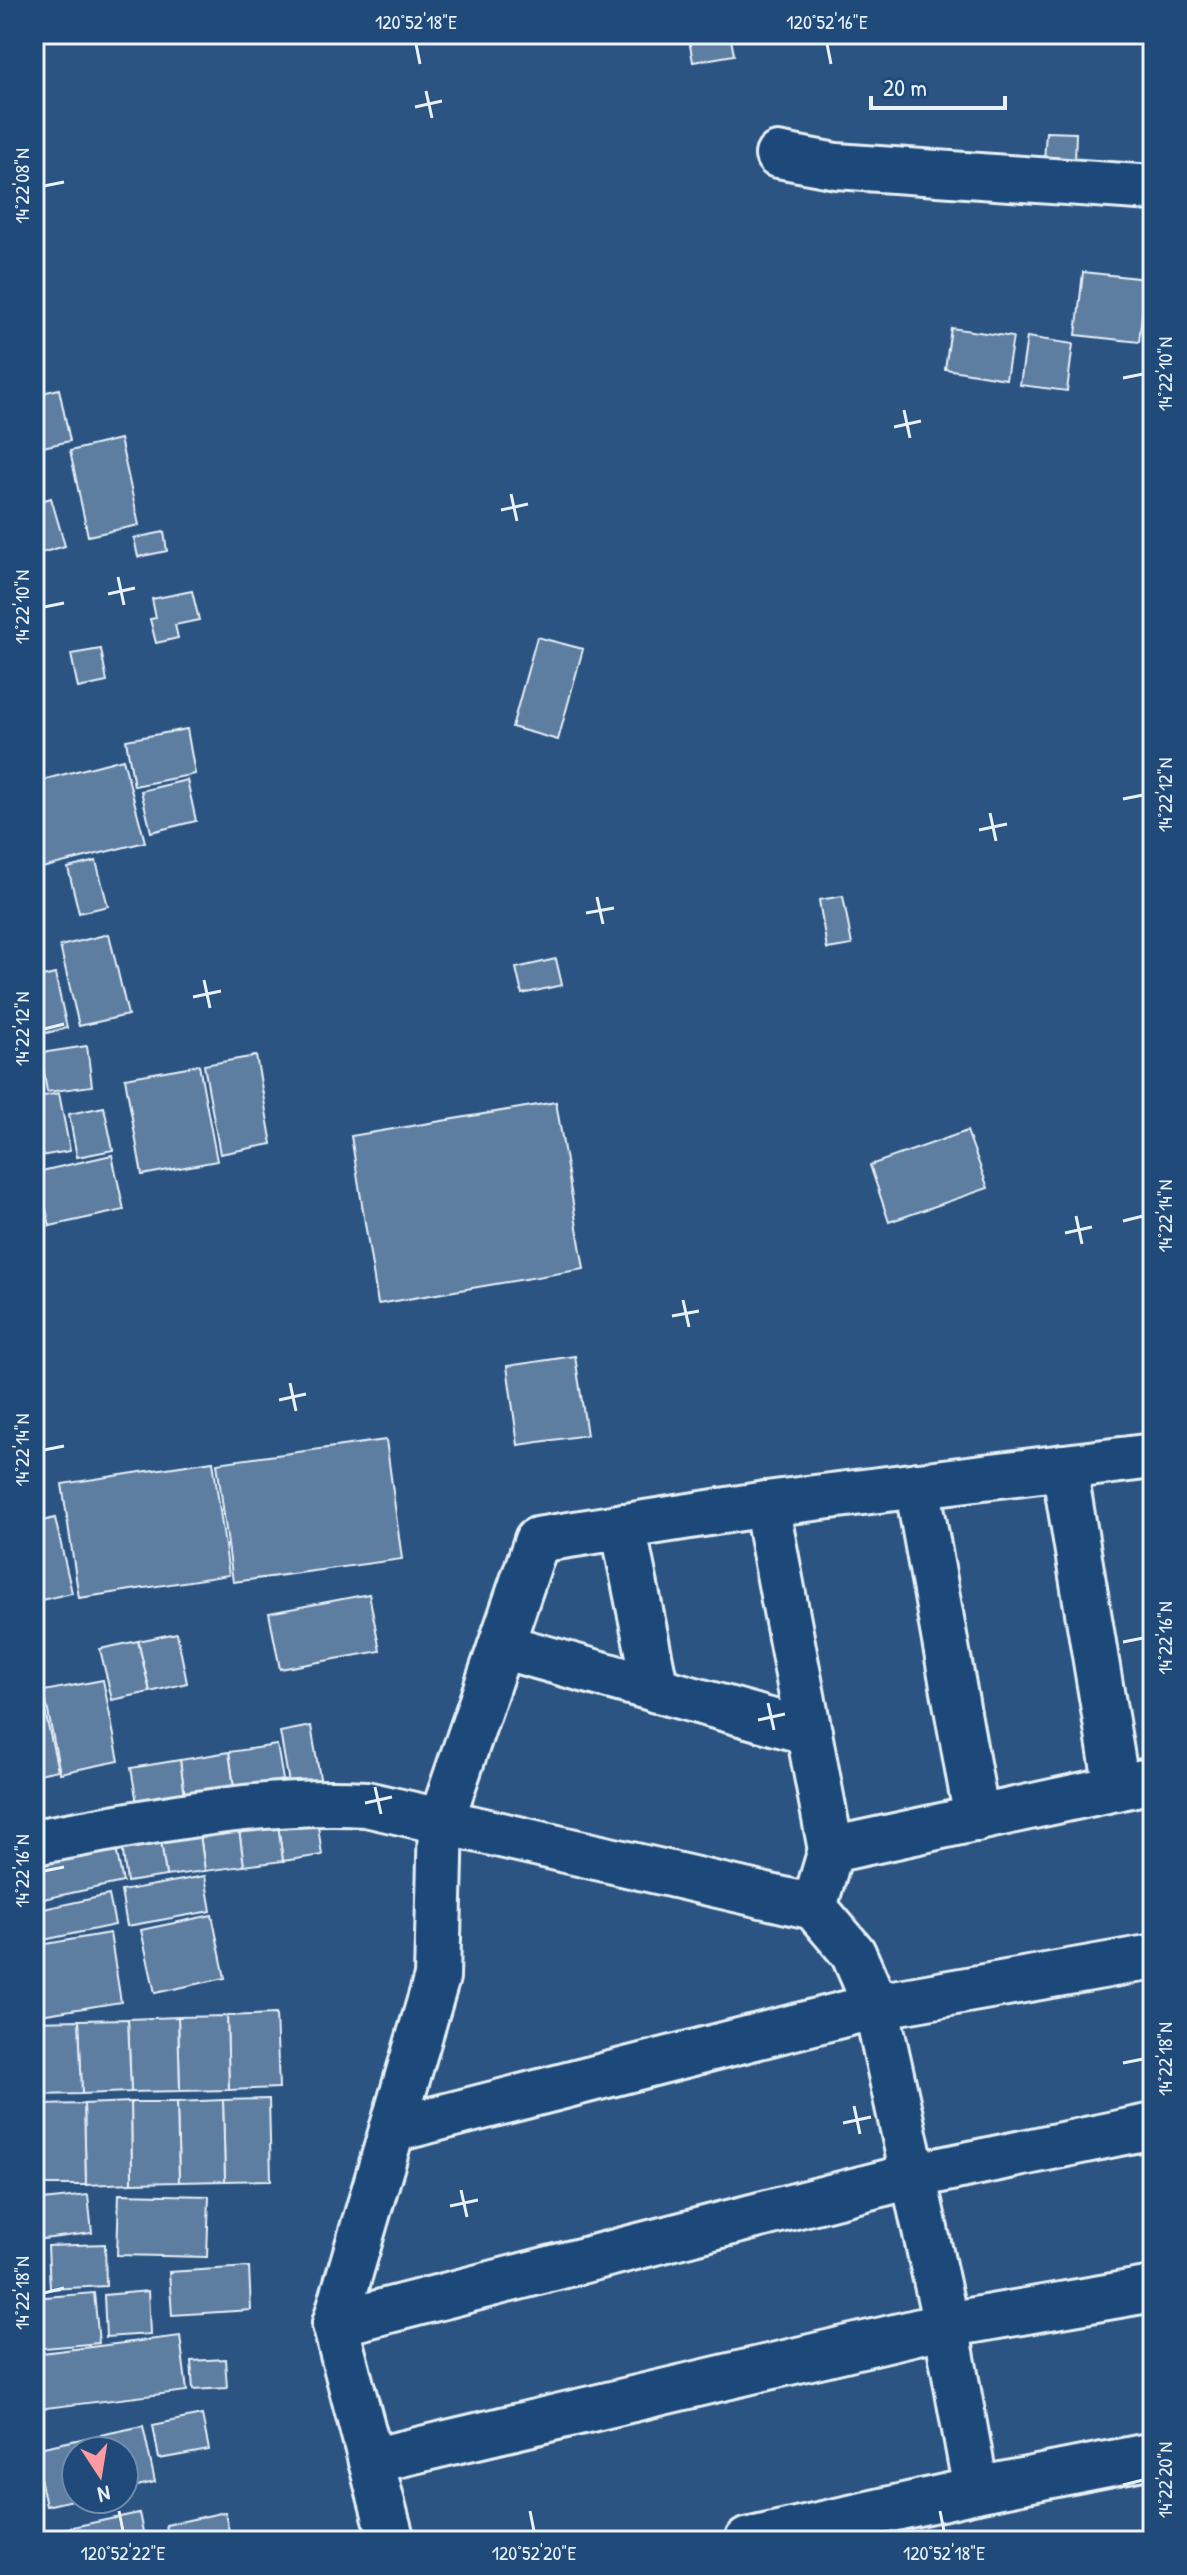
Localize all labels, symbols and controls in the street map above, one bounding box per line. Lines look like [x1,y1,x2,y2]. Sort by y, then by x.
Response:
text: 120°52'18"E [375,8,457,35]
text: 120°52'16"E [786,8,868,35]
scale bar [871,60,1005,110]
text: 20 m [883,71,927,103]
text: 14°22'08"N [8,148,35,224]
text: 14°22'10"N [1151,337,1178,411]
text: 14°22'10"N [8,570,35,644]
text: 14°22'12"N [1151,758,1178,832]
text: 14°22'12"N [8,992,35,1066]
text: 14°22'14"N [1151,1180,1178,1252]
text: 14°22'14"N [8,1414,35,1486]
text: 14°22'16"N [1151,1601,1178,1675]
text: 14°22'16"N [8,1834,35,1908]
text: 14°22'18"N [1151,2022,1178,2096]
text: 14°22'18"N [8,2256,35,2330]
north arrow [60,2435,140,2515]
text: 14°22'20"N [1151,2442,1178,2518]
text: N [95,2479,113,2511]
text: 120°52'22"E [81,2539,166,2566]
text: 120°52'20"E [492,2539,576,2566]
text: 120°52'18"E [903,2539,985,2566]

